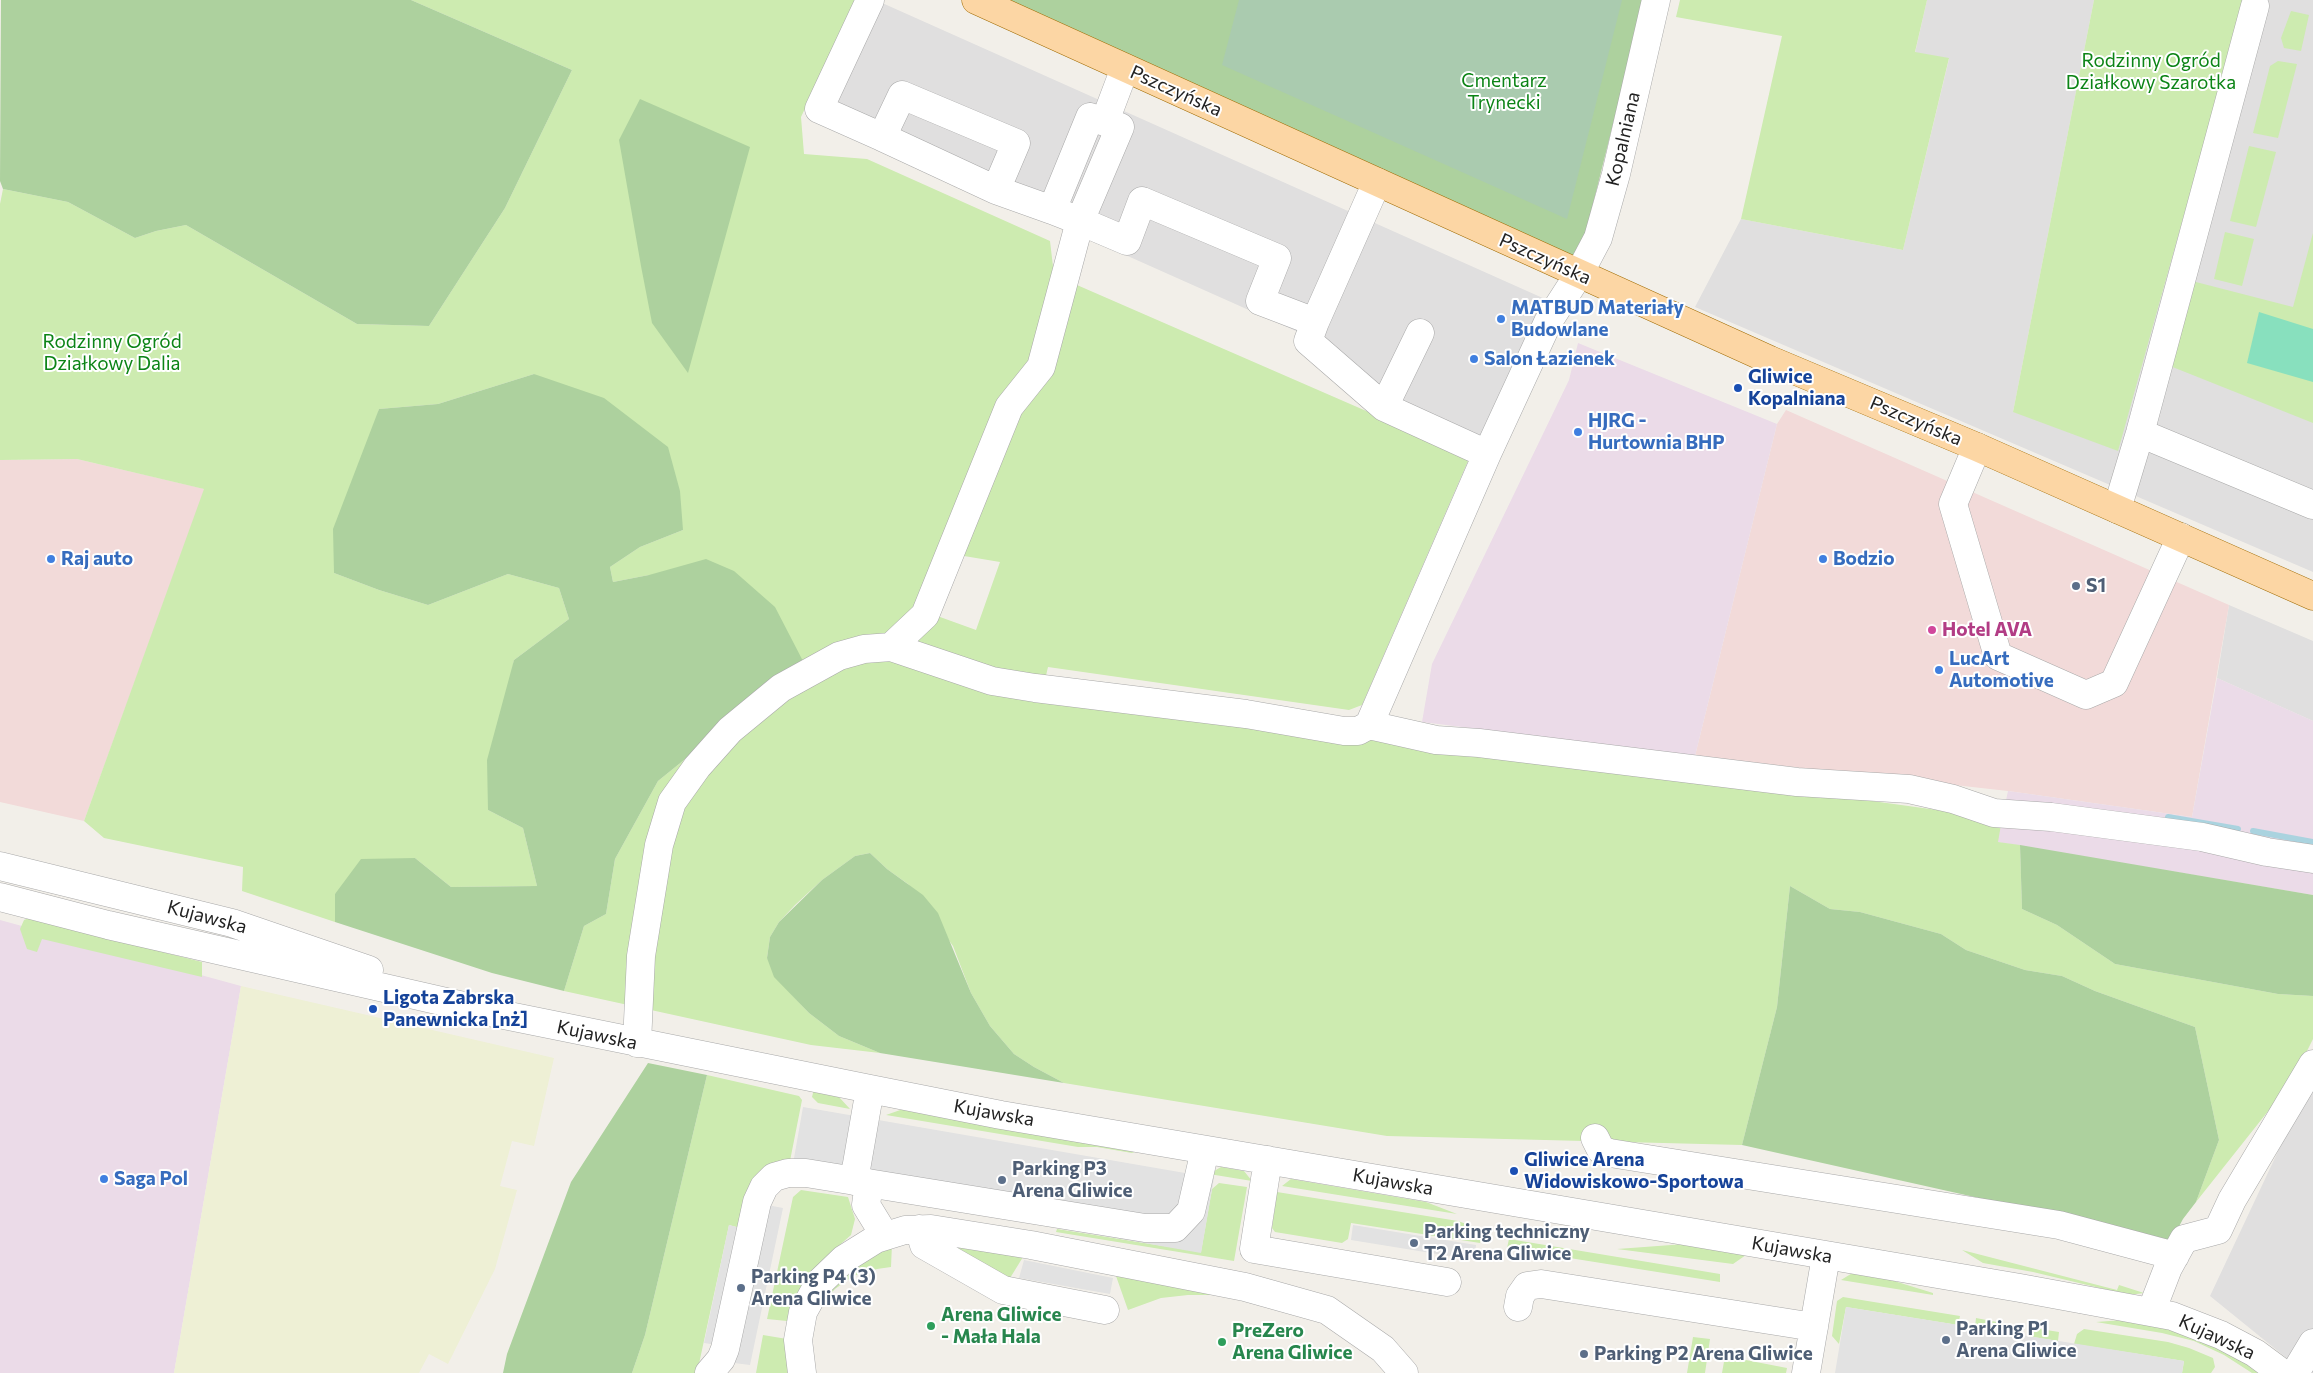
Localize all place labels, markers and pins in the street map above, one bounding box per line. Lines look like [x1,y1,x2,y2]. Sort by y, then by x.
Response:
place label: MATBUD Materiały Budowlane [1511,297,1684,341]
marker: MATBUD Materiały Budowlane [1495,313,1507,325]
place label: Salon Łazienek [1484,348,1615,370]
marker: Salon Łazienek [1468,353,1480,365]
place label: Gliwice Kopalniana [1748,366,1846,410]
marker: Gliwice Kopalniana [1732,382,1744,394]
place label: HJRG - Hurtownia BHP [1588,410,1725,454]
marker: HJRG - Hurtownia BHP [1572,426,1584,438]
place label: Raj auto [61,548,133,570]
place label: Bodzio [1833,548,1894,570]
marker: Raj auto [45,553,57,565]
marker: Bodzio [1817,553,1829,565]
place label: S1 [2086,575,2106,597]
marker: S1 [2070,580,2082,592]
place label: Hotel AVA [1942,619,2032,641]
marker: Hotel AVA [1926,624,1938,636]
place label: LucArt Automotive [1949,648,2054,692]
marker: LucArt Automotive [1933,664,1945,676]
place label: Ligota Zabrska Panewnicka [nż] [383,987,528,1031]
marker: Ligota Zabrska Panewnicka [nż] [367,1003,379,1015]
place label: Gliwice Arena Widowiskowo-Sportowa [1524,1149,1744,1193]
place label: Parking P3 Arena Gliwice [1012,1158,1132,1202]
marker: Gliwice Arena Widowiskowo-Sportowa [1508,1165,1520,1177]
place label: Saga Pol [114,1168,188,1190]
marker: Saga Pol [98,1173,110,1185]
marker: Parking P3 Arena Gliwice [996,1174,1008,1186]
place label: Parking techniczny T2 Arena Gliwice [1424,1221,1590,1265]
marker: Parking techniczny T2 Arena Gliwice [1408,1237,1420,1249]
place label: Parking P4 (3) Arena Gliwice [751,1266,876,1310]
marker: Parking P4 (3) Arena Gliwice [735,1282,747,1294]
place label: Arena Gliwice - Mała Hala [941,1304,1061,1348]
place label: Parking P1 Arena Gliwice [1956,1318,2076,1362]
marker: Arena Gliwice - Mała Hala [925,1320,937,1332]
place label: PreZero Arena Gliwice [1232,1320,1352,1364]
marker: Parking P1 Arena Gliwice [1940,1334,1952,1346]
marker: PreZero Arena Gliwice [1216,1336,1228,1348]
place label: Parking P2 Arena Gliwice [1594,1343,1813,1365]
marker: Parking P2 Arena Gliwice [1578,1348,1590,1360]

